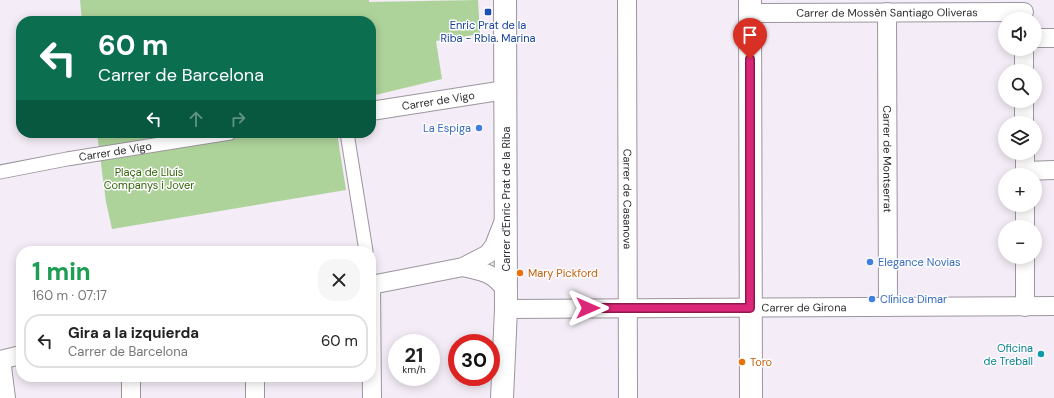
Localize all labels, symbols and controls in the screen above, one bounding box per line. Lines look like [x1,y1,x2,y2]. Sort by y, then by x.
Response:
street label: Carrer de Mossèn Santiago Oliveras [796,5,978,20]
marker: Enric Prat de la Riba - Rbla. Marina [483,7,493,17]
map controls [998,12,1042,264]
button: sound [998,12,1042,56]
place label: Enric Prat de la Riba - Rbla. Marina [440,18,536,45]
pin [733,18,767,59]
icon: arrive [739,24,761,46]
text: 60 m [98,27,168,64]
icon: left [32,32,84,84]
text: Carrer de Barcelona [98,63,264,87]
button: search [998,64,1042,108]
street label: Carrer de Vigo [401,88,476,113]
street label: Carrer de Montserrat [880,105,895,213]
icon: left [143,108,165,130]
icon: ahead [185,108,207,130]
icon: right [227,108,249,130]
button: layers [998,116,1042,160]
place label: La Espiga [423,121,471,135]
marker: La Espiga [474,123,484,133]
street label: Carrer d'Enric Prat de la Riba [499,126,513,272]
street label: Carrer de Vigo [78,139,153,164]
street label: Carrer de Casanova [620,149,635,249]
park label: Plaça de Lluís Companys i Jover [104,165,194,192]
button: + [998,168,1042,212]
button: − [998,220,1042,264]
place label: Elegance Novias [878,255,961,269]
text: 1 min [32,256,91,287]
marker: Elegance Novias [865,257,875,267]
button: close [318,259,360,301]
place label: Mary Pickford [528,266,598,280]
marker: Mary Pickford [515,268,525,278]
text: 160 m · 07:17 [32,287,107,304]
position arrow [567,287,609,329]
place label: Clínica Dimar [880,292,947,306]
marker: Clínica Dimar [867,294,877,304]
street label: Carrer de Girona [762,300,846,315]
text: Gira a la izquierda [68,323,199,343]
icon: left [34,330,56,352]
text: 60 m [321,331,358,351]
speed limit sign: 30 [448,334,500,386]
place label: Oficina de Treball [984,341,1033,368]
text: 21 [405,342,423,368]
text: Carrer de Barcelona [68,343,188,360]
marker: Oficina de Treball [1036,349,1046,359]
place label: Toro [750,355,772,369]
marker: Toro [737,357,747,367]
text: km/h [402,363,426,376]

